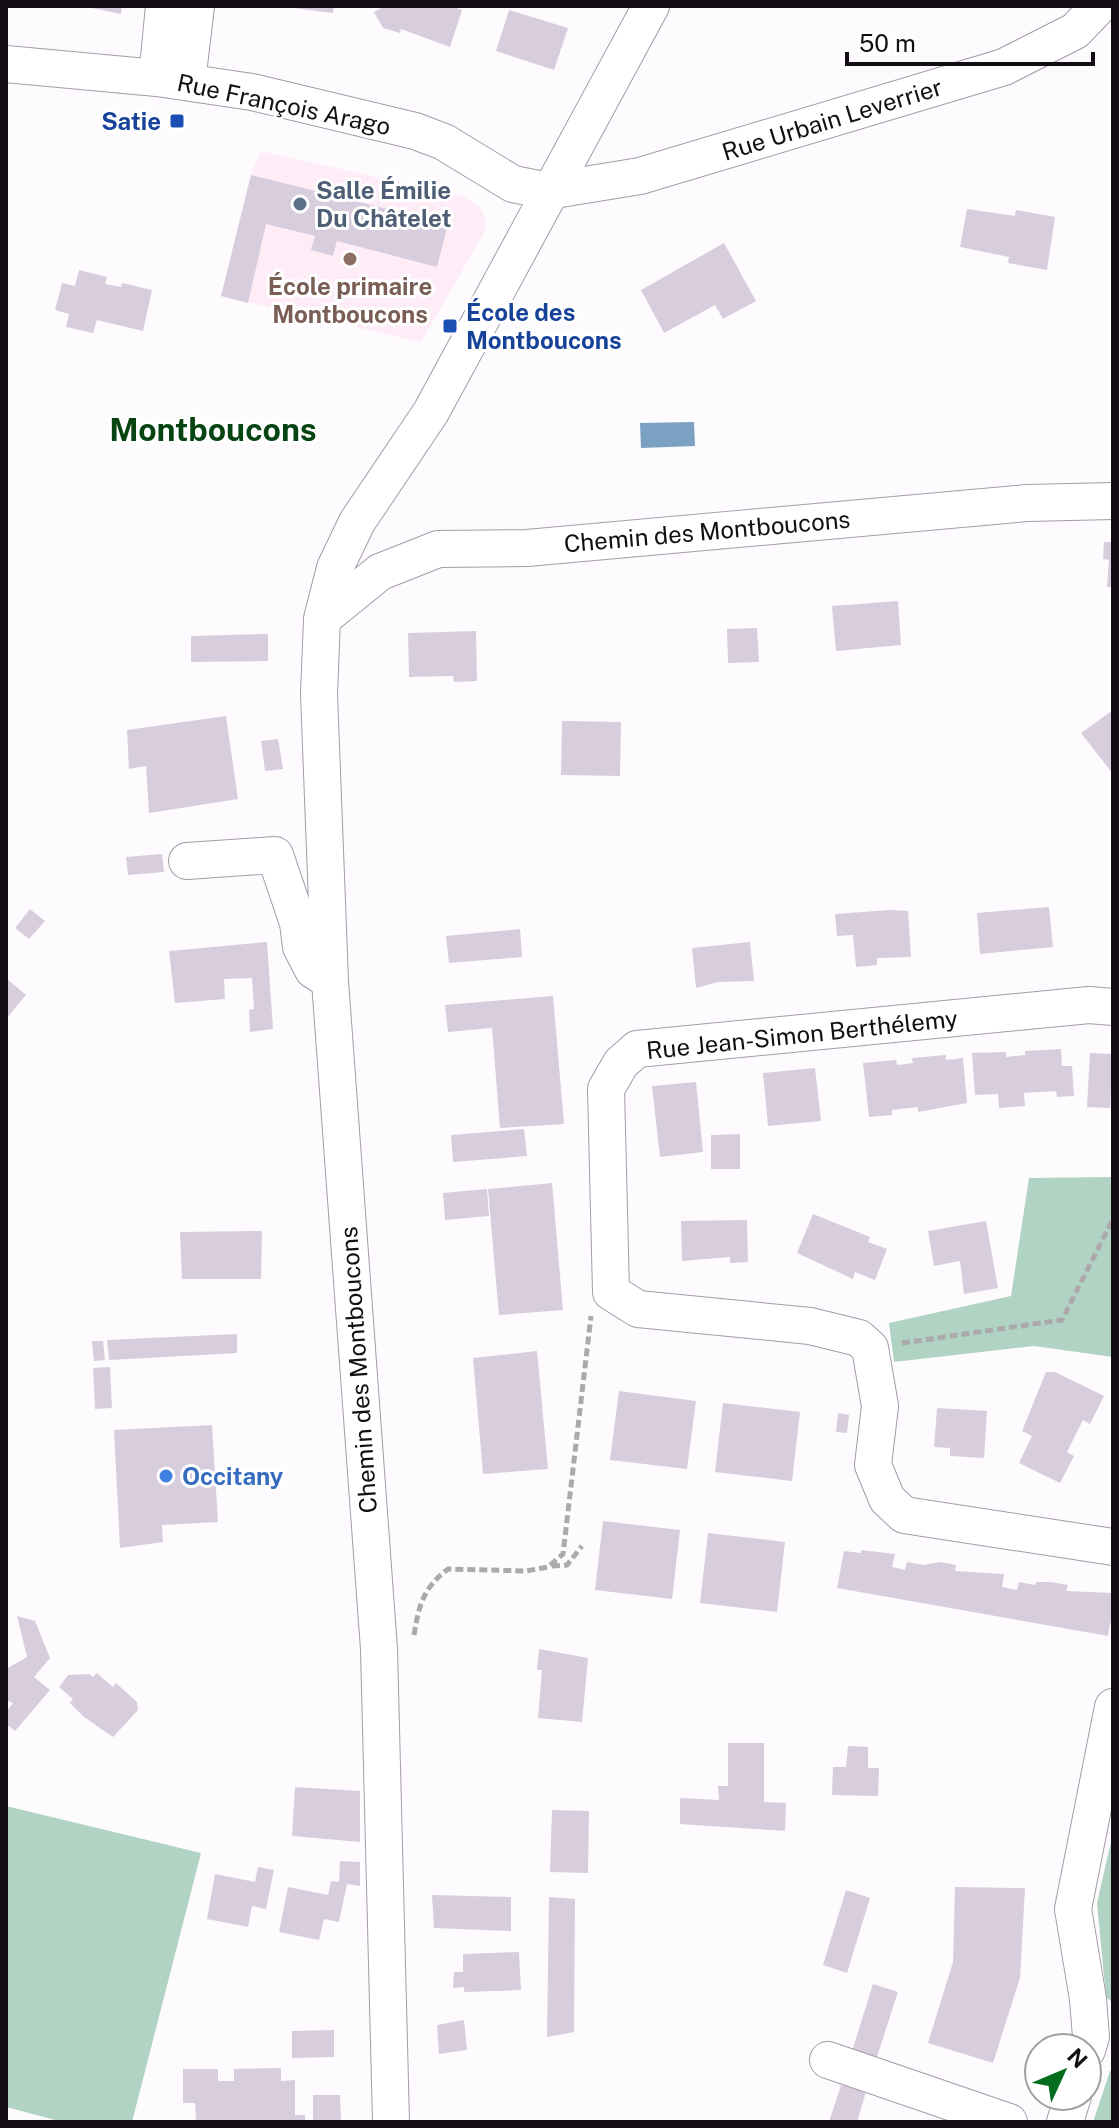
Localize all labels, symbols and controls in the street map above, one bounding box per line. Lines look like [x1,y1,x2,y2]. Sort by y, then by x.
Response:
scale bar [847,16,1093,66]
text: 50 m [859,29,916,57]
street label: Rue François Arago [175,68,393,140]
street label: Rue Urbain Leverrier [719,72,945,166]
place label: Satie [101,107,161,135]
marker: Satie [168,112,186,130]
place label: Salle Émilie Du Châtelet [316,176,452,232]
marker: Salle Émilie Du Châtelet [291,195,309,213]
marker: École primaire Montboucons [341,250,359,268]
place label: École primaire Montboucons [268,272,432,328]
place label: École des Montboucons [466,298,622,354]
marker: École des Montboucons [441,317,459,335]
district label: Montboucons [109,411,317,448]
street label: Chemin des Montboucons [563,505,851,557]
street label: Rue Jean-Simon Berthélemy [645,1004,959,1064]
street label: Chemin des Montboucons [334,1226,382,1514]
place label: Occitany [182,1462,284,1490]
marker: Occitany [157,1467,175,1485]
north arrow [1023,2032,1103,2112]
text: N [1062,2043,1093,2073]

